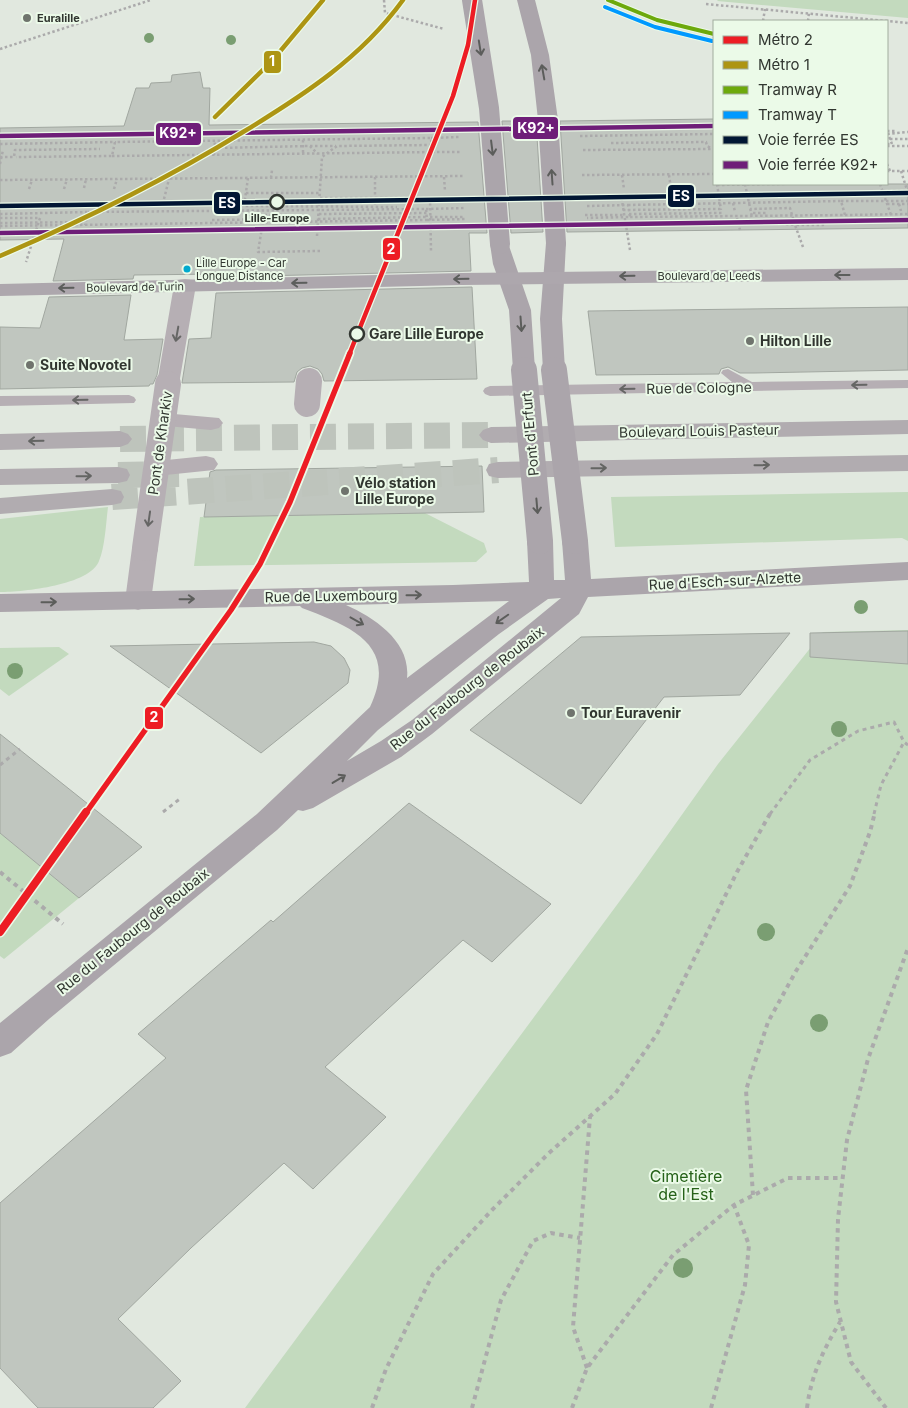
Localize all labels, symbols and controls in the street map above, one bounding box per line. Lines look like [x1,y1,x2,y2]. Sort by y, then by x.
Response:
place label: Euralille [37,11,80,25]
marker: Euralille [21,12,33,24]
legend [713,20,888,185]
text: Métro 2 [758,30,813,49]
one-way arrow [476,40,486,56]
line badge: 1 [263,50,282,74]
text: 1 [269,52,275,69]
text: Métro 1 [758,55,810,74]
one-way arrow [537,64,547,80]
text: Tramway R [758,80,837,99]
text: Tramway T [758,105,837,124]
line badge: K92+ [512,116,559,140]
text: K92+ [517,119,555,136]
line badge: K92+ [155,122,202,146]
text: K92+ [159,124,197,141]
text: Voie ferrée ES [758,130,859,149]
one-way arrow [487,139,497,155]
text: Voie ferrée K92+ [758,155,878,174]
one-way arrow [547,169,556,185]
line badge: ES [667,184,695,208]
text: ES [672,187,690,204]
line badge: ES [213,191,241,215]
text: ES [218,194,236,211]
marker: Lille-Europe [269,194,285,210]
place label: Lille-Europe [245,211,310,225]
line badge: 2 [382,237,401,261]
text: 2 [387,240,396,257]
place label: Lille Europe - Car Longue Distance [196,256,286,283]
marker: Lille Europe - Car Longue Distance [182,264,192,274]
street label: Boulevard de Leeds [657,269,761,283]
one-way arrow [834,270,850,280]
one-way arrow [619,271,636,281]
one-way arrow [454,274,470,284]
one-way arrow [291,278,307,287]
street label: Boulevard de Turin [86,279,184,295]
one-way arrow [58,283,74,293]
one-way arrow [516,315,525,331]
one-way arrow [171,325,181,341]
place label: Gare Lille Europe [369,325,484,342]
marker: Gare Lille Europe [349,326,365,342]
place label: Hilton Lille [760,332,832,349]
marker: Hilton Lille [744,335,756,347]
place label: Suite Novotel [40,356,131,373]
marker: Suite Novotel [24,359,36,371]
street label: Rue de Cologne [646,378,752,397]
one-way arrow [852,380,868,390]
one-way arrow [619,384,636,394]
street label: Pont de Kharkiv [144,390,175,496]
street label: Pont d'Erfurt [517,391,542,477]
one-way arrow [72,395,88,405]
street label: Boulevard Louis Pasteur [619,421,779,440]
one-way arrow [28,436,44,446]
one-way arrow [753,460,769,470]
one-way arrow [591,463,607,473]
one-way arrow [75,471,91,481]
place label: Vélo station Lille Europe [355,474,436,507]
marker: Vélo station Lille Europe [339,485,351,497]
one-way arrow [532,498,542,514]
one-way arrow [144,511,154,527]
street label: Rue d'Esch-sur-Alzette [648,568,802,593]
street label: Rue de Luxembourg [264,586,398,605]
one-way arrow [406,590,422,599]
one-way arrow [178,595,194,604]
one-way arrow [40,597,56,607]
one-way arrow [496,614,510,624]
one-way arrow [349,617,364,626]
street label: Rue du Faubourg de Roubaix [386,622,547,753]
place label: Tour Euravenir [581,704,681,721]
line badge: 2 [144,706,164,730]
marker: Tour Euravenir [565,707,577,719]
text: 2 [150,708,159,725]
one-way arrow [331,774,345,784]
street label: Rue du Faubourg de Roubaix [53,864,212,997]
park label: Cimetière de l'Est [650,1166,722,1204]

